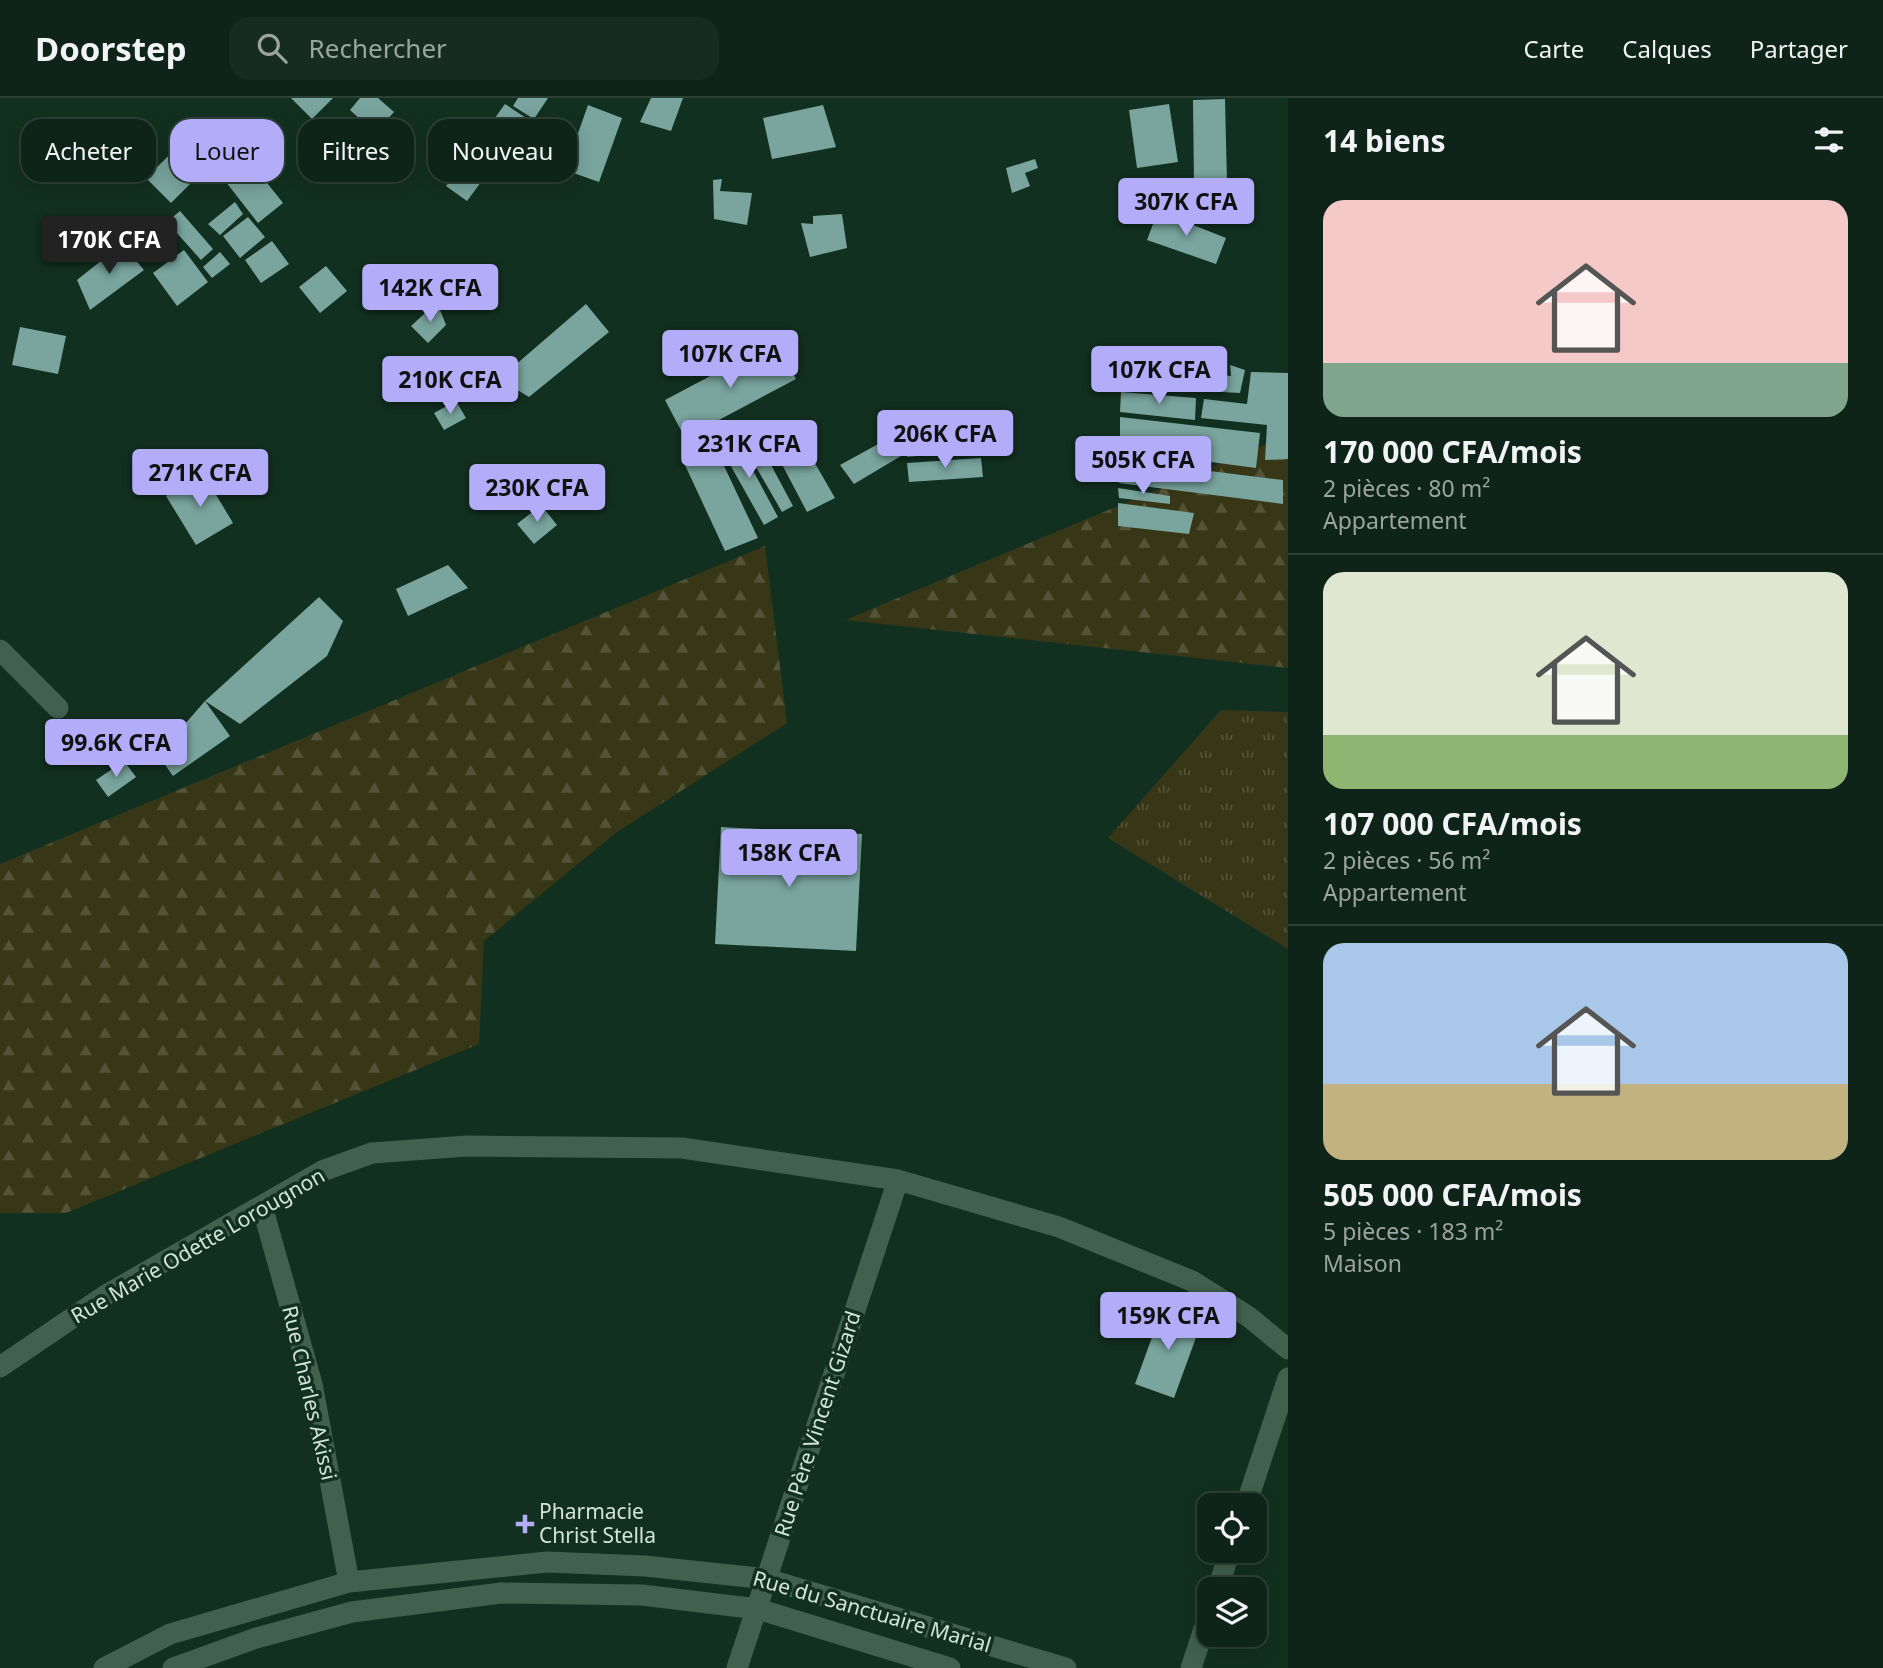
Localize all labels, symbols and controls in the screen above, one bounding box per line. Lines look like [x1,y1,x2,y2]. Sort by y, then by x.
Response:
search box [229,17,719,80]
text: Doorstep [35,26,187,71]
icon: search [253,29,291,67]
text: Rechercher [309,30,447,66]
text: Carte [1524,32,1584,65]
text: Calques [1622,32,1712,65]
text: Partager [1750,32,1848,65]
chip: Acheter [21,119,156,182]
chip: Louer [170,119,284,182]
chip: Filtres [298,119,414,182]
chip: Nouveau [428,119,577,182]
text: 14 biens [1323,120,1446,161]
icon: filters [1810,121,1848,159]
pin: 307K CFA [1114,178,1258,238]
text: 307K CFA [1134,185,1238,217]
pin: 170K CFA [37,216,181,276]
text: 170K CFA [57,223,161,255]
icon: home [1523,245,1649,371]
pin: 142K CFA [358,264,502,324]
text: 142K CFA [378,271,482,303]
pin: 107K CFA [658,330,802,390]
text: 107K CFA [678,337,782,369]
pin: 107K CFA [1087,346,1231,406]
text: 107K CFA [1107,353,1211,385]
pin: 210K CFA [378,356,522,416]
text: 210K CFA [398,363,502,395]
pin: 206K CFA [873,410,1017,470]
text: 206K CFA [893,417,997,449]
pin: 231K CFA [677,420,821,480]
text: 231K CFA [697,427,801,459]
text: 170 000 CFA/mois [1323,431,1582,472]
pin: 505K CFA [1071,436,1215,496]
text: 505K CFA [1091,443,1195,475]
pin: 271K CFA [128,450,272,509]
text: 271K CFA [148,456,252,488]
pin: 230K CFA [465,464,609,524]
text: 230K CFA [485,471,589,503]
text: 2 pièces · 80 m² [1323,472,1490,504]
text: Appartement [1323,504,1467,536]
icon: home [1523,617,1649,743]
pin: 99.6K CFA [36,720,196,779]
text: 99.6K CFA [61,726,171,758]
text: 107 000 CFA/mois [1323,803,1582,844]
pin: 158K CFA [717,830,861,889]
text: 158K CFA [737,836,841,868]
text: 2 pièces · 56 m² [1323,844,1490,876]
text: Appartement [1323,876,1467,908]
icon: home [1523,988,1649,1114]
street label: Rue Marie Odette Lorougnon [66,1161,329,1329]
text: 505 000 CFA/mois [1323,1174,1582,1215]
text: 5 pièces · 183 m² [1323,1215,1503,1247]
text: Maison [1323,1247,1402,1279]
pin: 159K CFA [1096,1292,1240,1352]
text: 159K CFA [1116,1299,1220,1331]
street label: Rue Charles Akissi [276,1303,344,1483]
street label: Rue Père Vincent Gizard [767,1307,867,1540]
map controls [1197,1493,1267,1647]
button: locate [1197,1493,1267,1563]
place label: Pharmacie Christ Stella [539,1497,656,1549]
marker: Pharmacie Christ Stella [517,1516,533,1532]
street label: Rue du Sanctuaire Marial [750,1564,995,1658]
button: layers [1197,1577,1267,1647]

